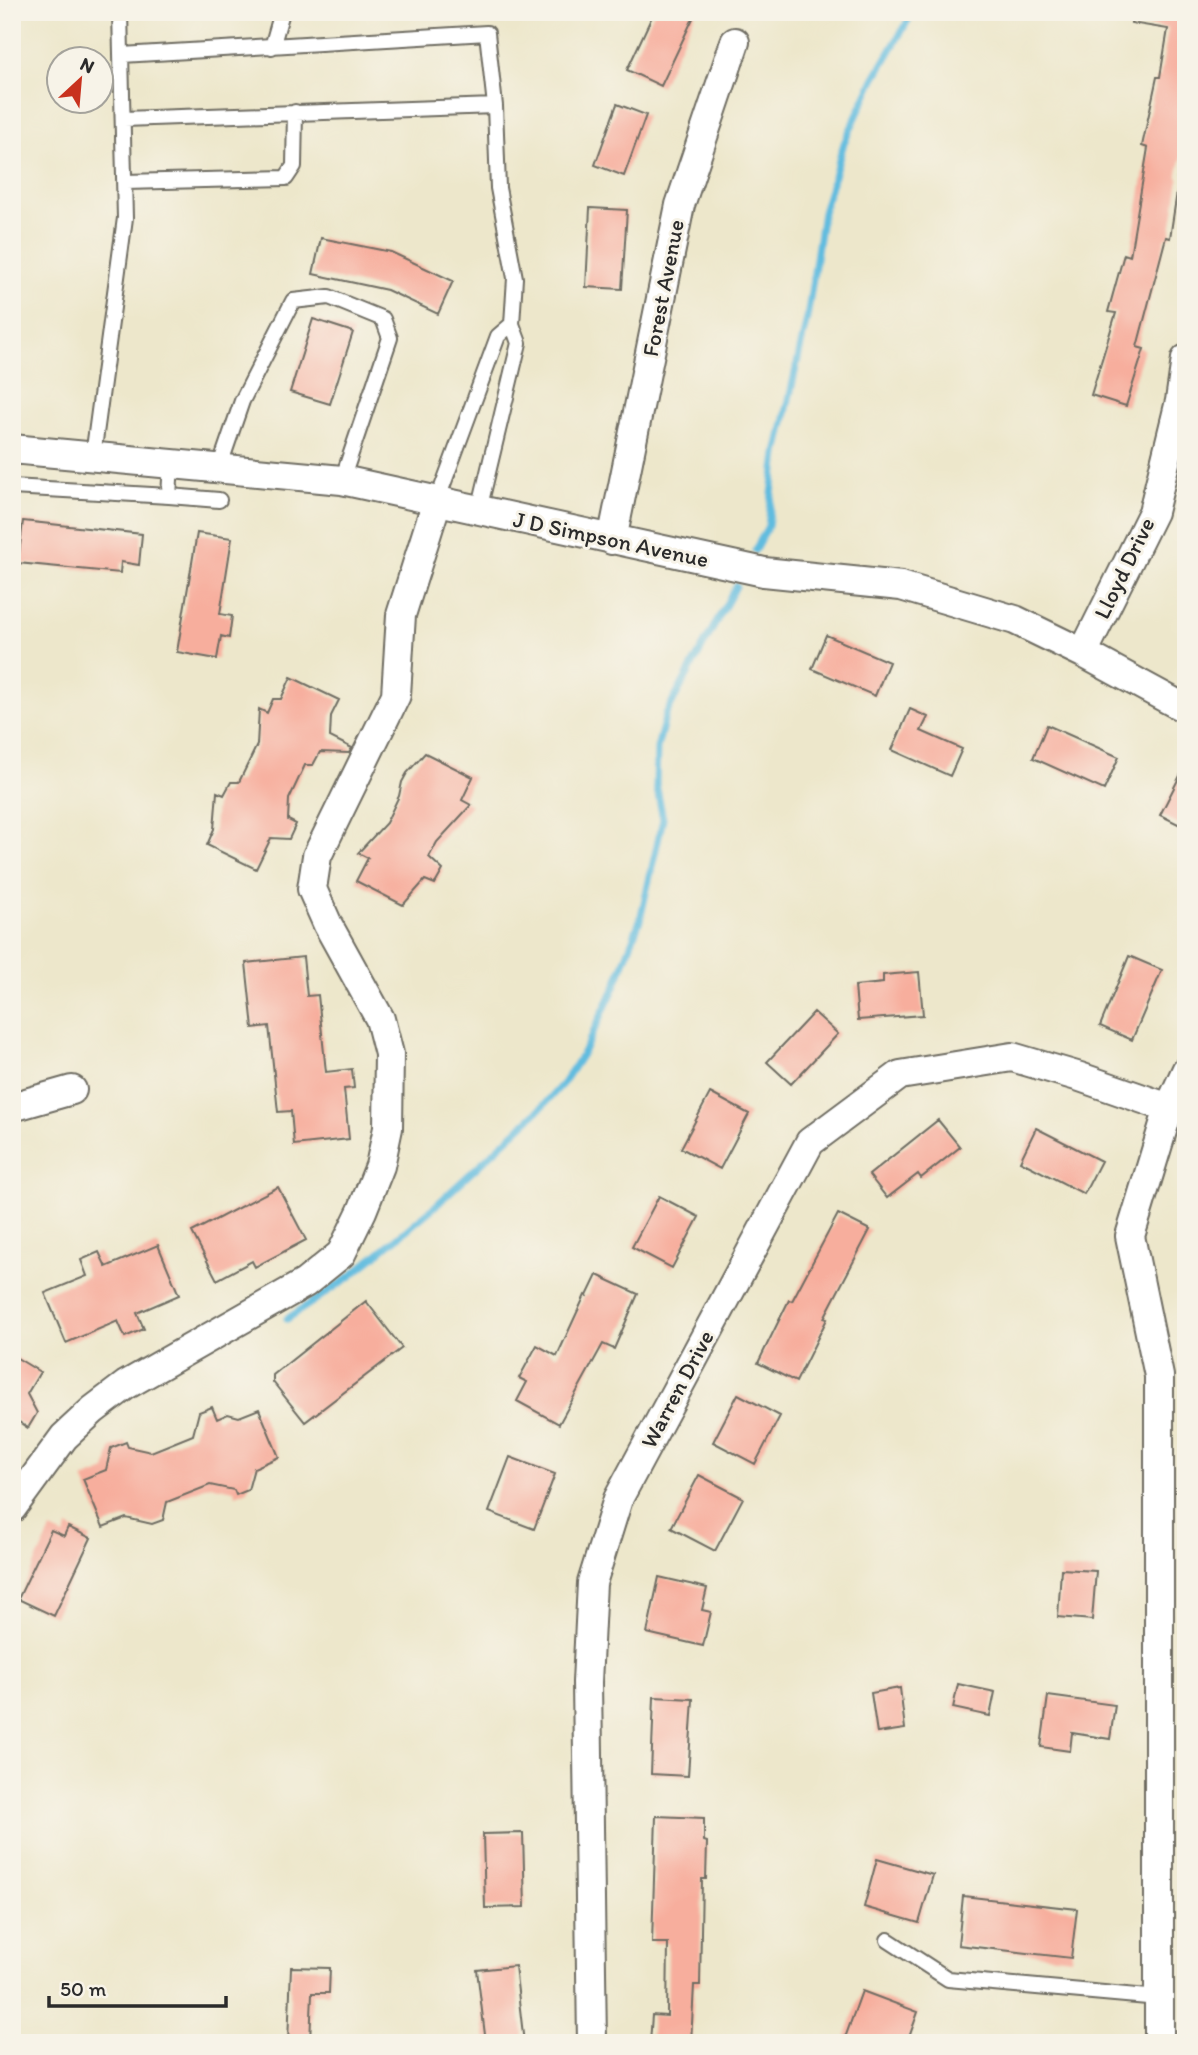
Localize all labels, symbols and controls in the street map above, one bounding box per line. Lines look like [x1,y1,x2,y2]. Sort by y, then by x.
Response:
north arrow [46,46,116,116]
text: N [76,52,98,78]
street label: Forest Avenue [636,217,690,359]
street label: J D Simpson Avenue [511,505,711,573]
street label: Lloyd Drive [1087,513,1161,623]
street label: Warren Drive [634,1325,720,1453]
scale bar [49,1964,226,2008]
text: 50 m [60,1976,107,2001]

